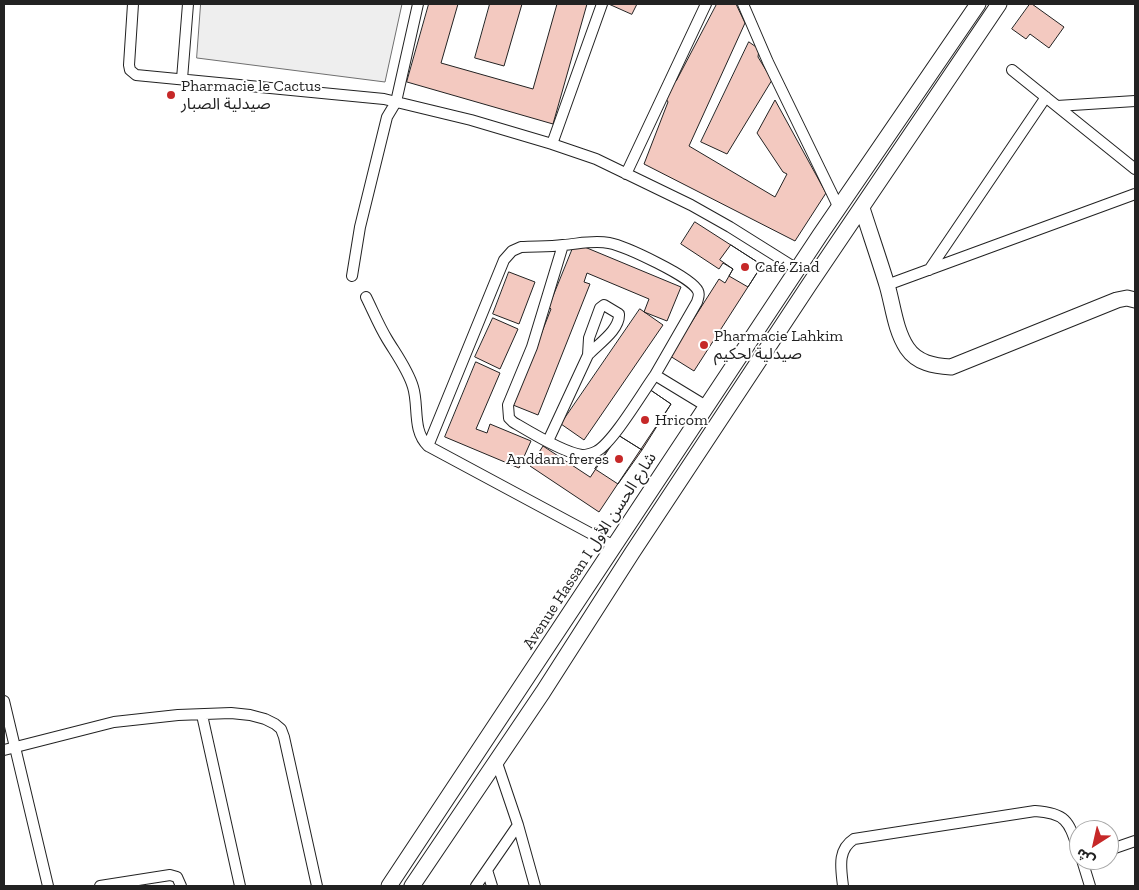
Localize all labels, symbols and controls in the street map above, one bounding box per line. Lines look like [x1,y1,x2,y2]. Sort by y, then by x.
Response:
place label: Pharmacie le Cactus صيدلية الصبار [181,76,321,114]
marker: Pharmacie le Cactus صيدلية الصبار [165,89,177,101]
place label: Café Ziad [755,257,819,277]
marker: Café Ziad [739,261,751,273]
place label: Pharmacie Lahkim صيدلية لحكيم [714,326,843,364]
marker: Pharmacie Lahkim صيدلية لحكيم [698,339,710,351]
place label: Hricom [655,410,708,430]
marker: Hricom [639,414,651,426]
place label: Anddam freres [506,449,609,469]
street label: Avenue Hassan I شارع الحسن الأول [519,449,661,653]
marker: Anddam freres [613,453,625,465]
north arrow [1069,820,1119,870]
text: ش [1073,844,1098,869]

